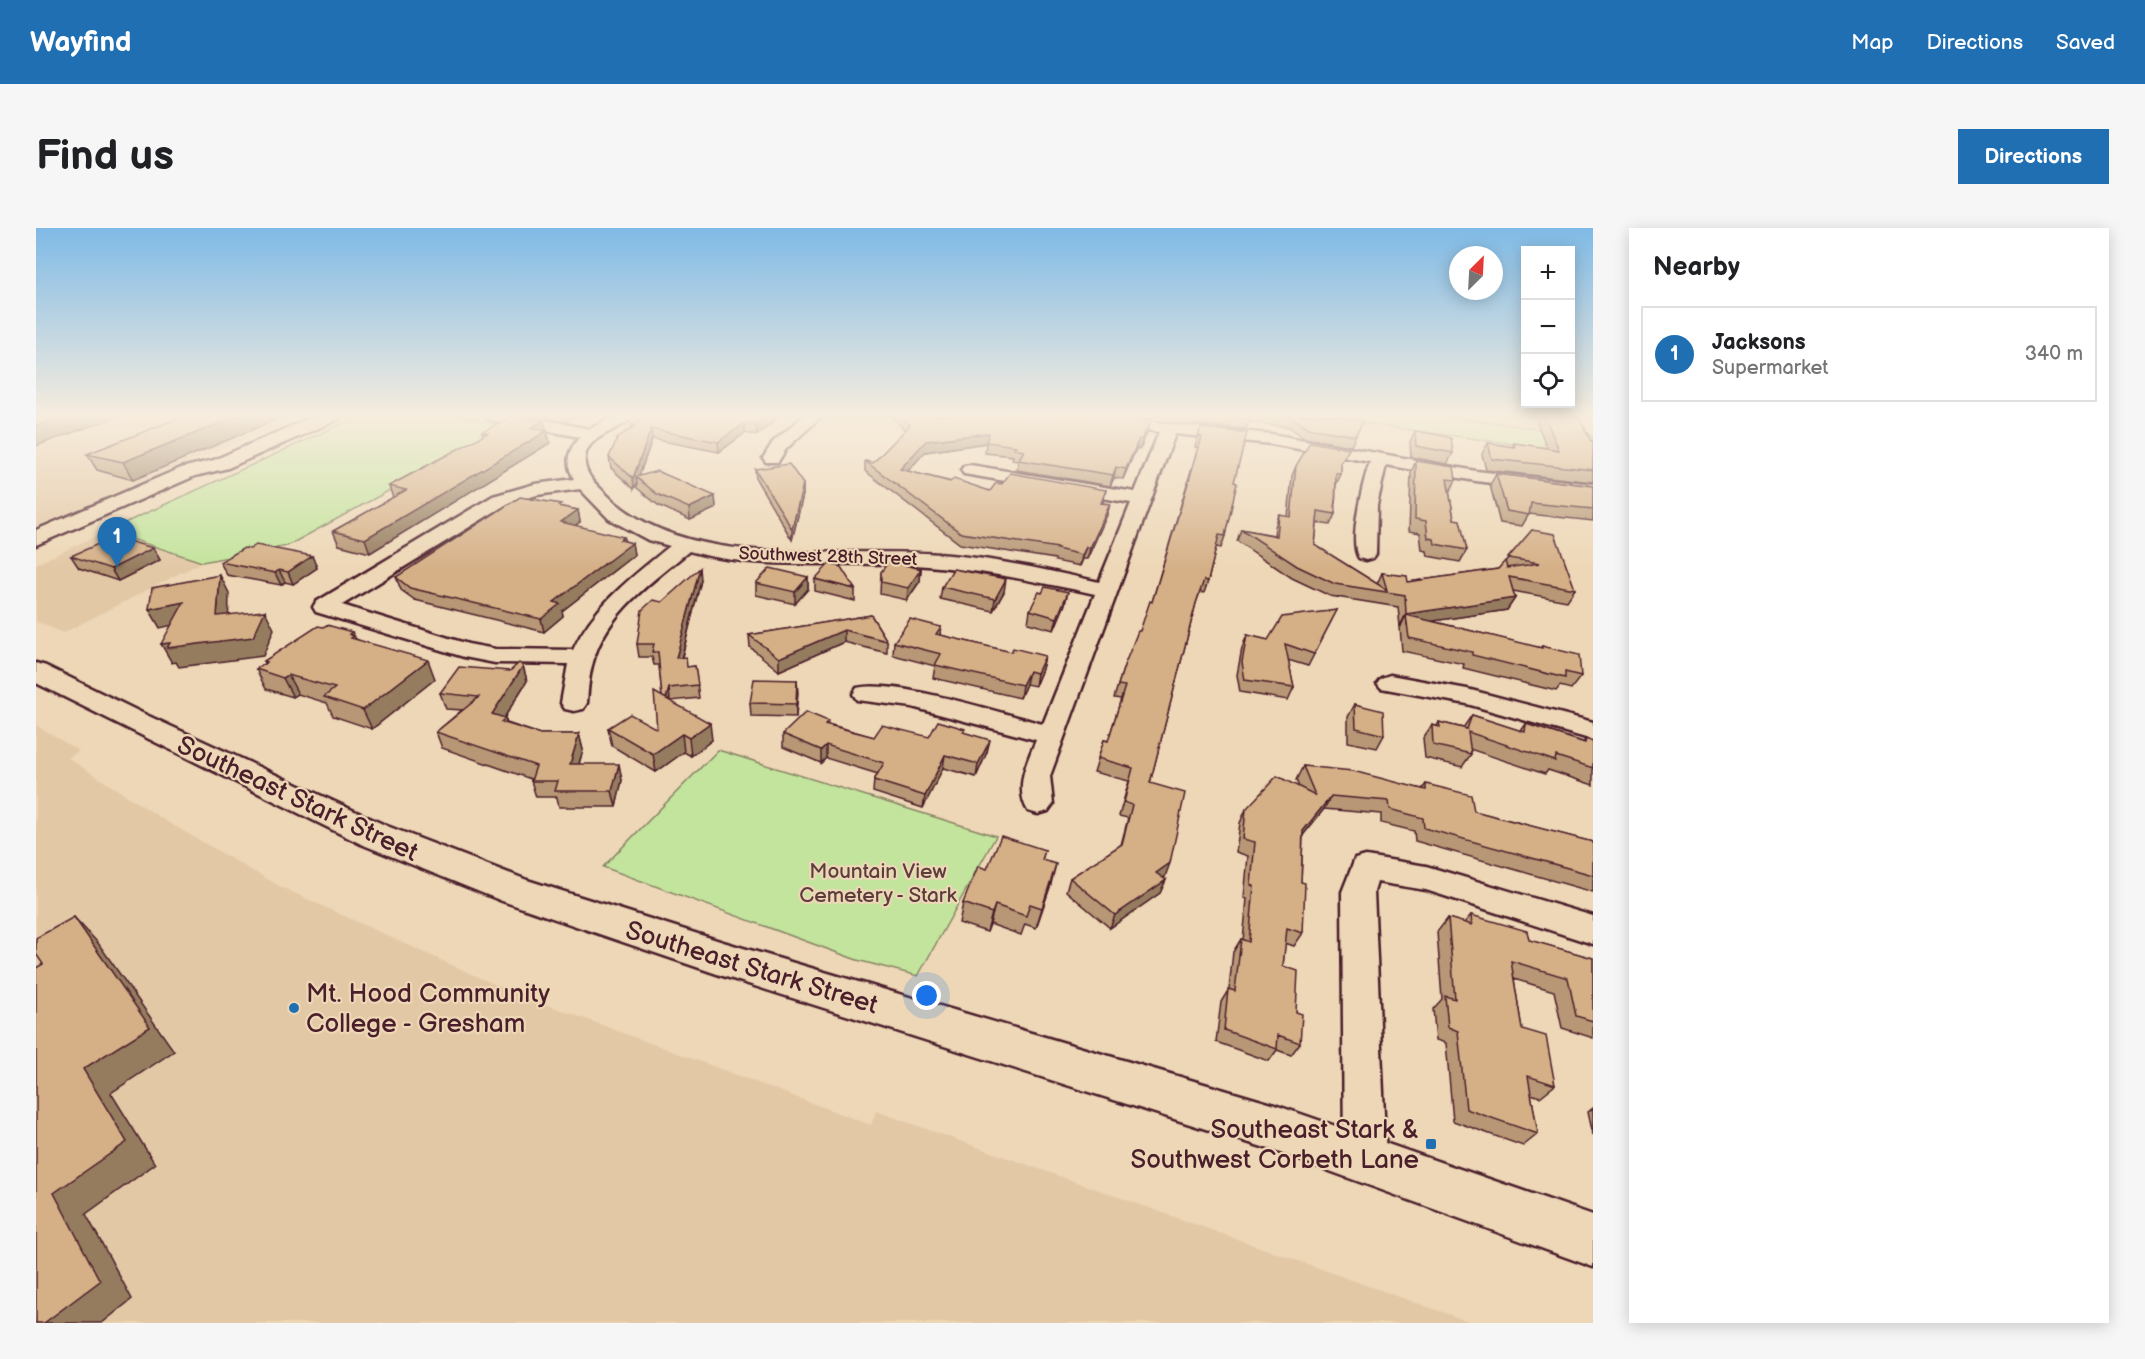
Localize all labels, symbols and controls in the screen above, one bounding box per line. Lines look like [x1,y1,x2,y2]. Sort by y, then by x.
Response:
text: Wayfind [30,26,131,59]
text: Map [1851,30,1894,55]
text: Directions [1927,30,2023,55]
text: Saved [2056,30,2115,55]
button: Directions [1958,129,2109,184]
text: Find us [36,131,174,182]
north arrow [1449,246,1503,300]
map controls [1521,246,1575,408]
button: + [1521,246,1575,300]
text: Nearby [1653,252,1740,283]
button: − [1521,300,1575,354]
text: Jacksons [1712,329,1806,356]
text: 1 [1670,342,1679,366]
text: 340 m [2025,342,2083,366]
button: locate [1521,354,1575,408]
text: Supermarket [1712,356,1828,380]
pin: 1 [98,518,136,567]
street label: Southwest 28th Street [738,543,918,570]
street label: Southeast Stark Street [172,730,423,869]
park label: Mountain View Cemetery - Stark [799,859,957,908]
street label: Southeast Stark Street [622,915,881,1022]
place label: Mt. Hood Community College - Gresham [306,979,550,1040]
your location [912,981,941,1010]
marker: Mt. Hood Community College - Gresham [287,1001,301,1015]
place label: Southeast Stark & Southwest Corbeth Lane [1131,1115,1419,1176]
marker: Southeast Stark & Southwest Corbeth Lane [1424,1137,1438,1151]

